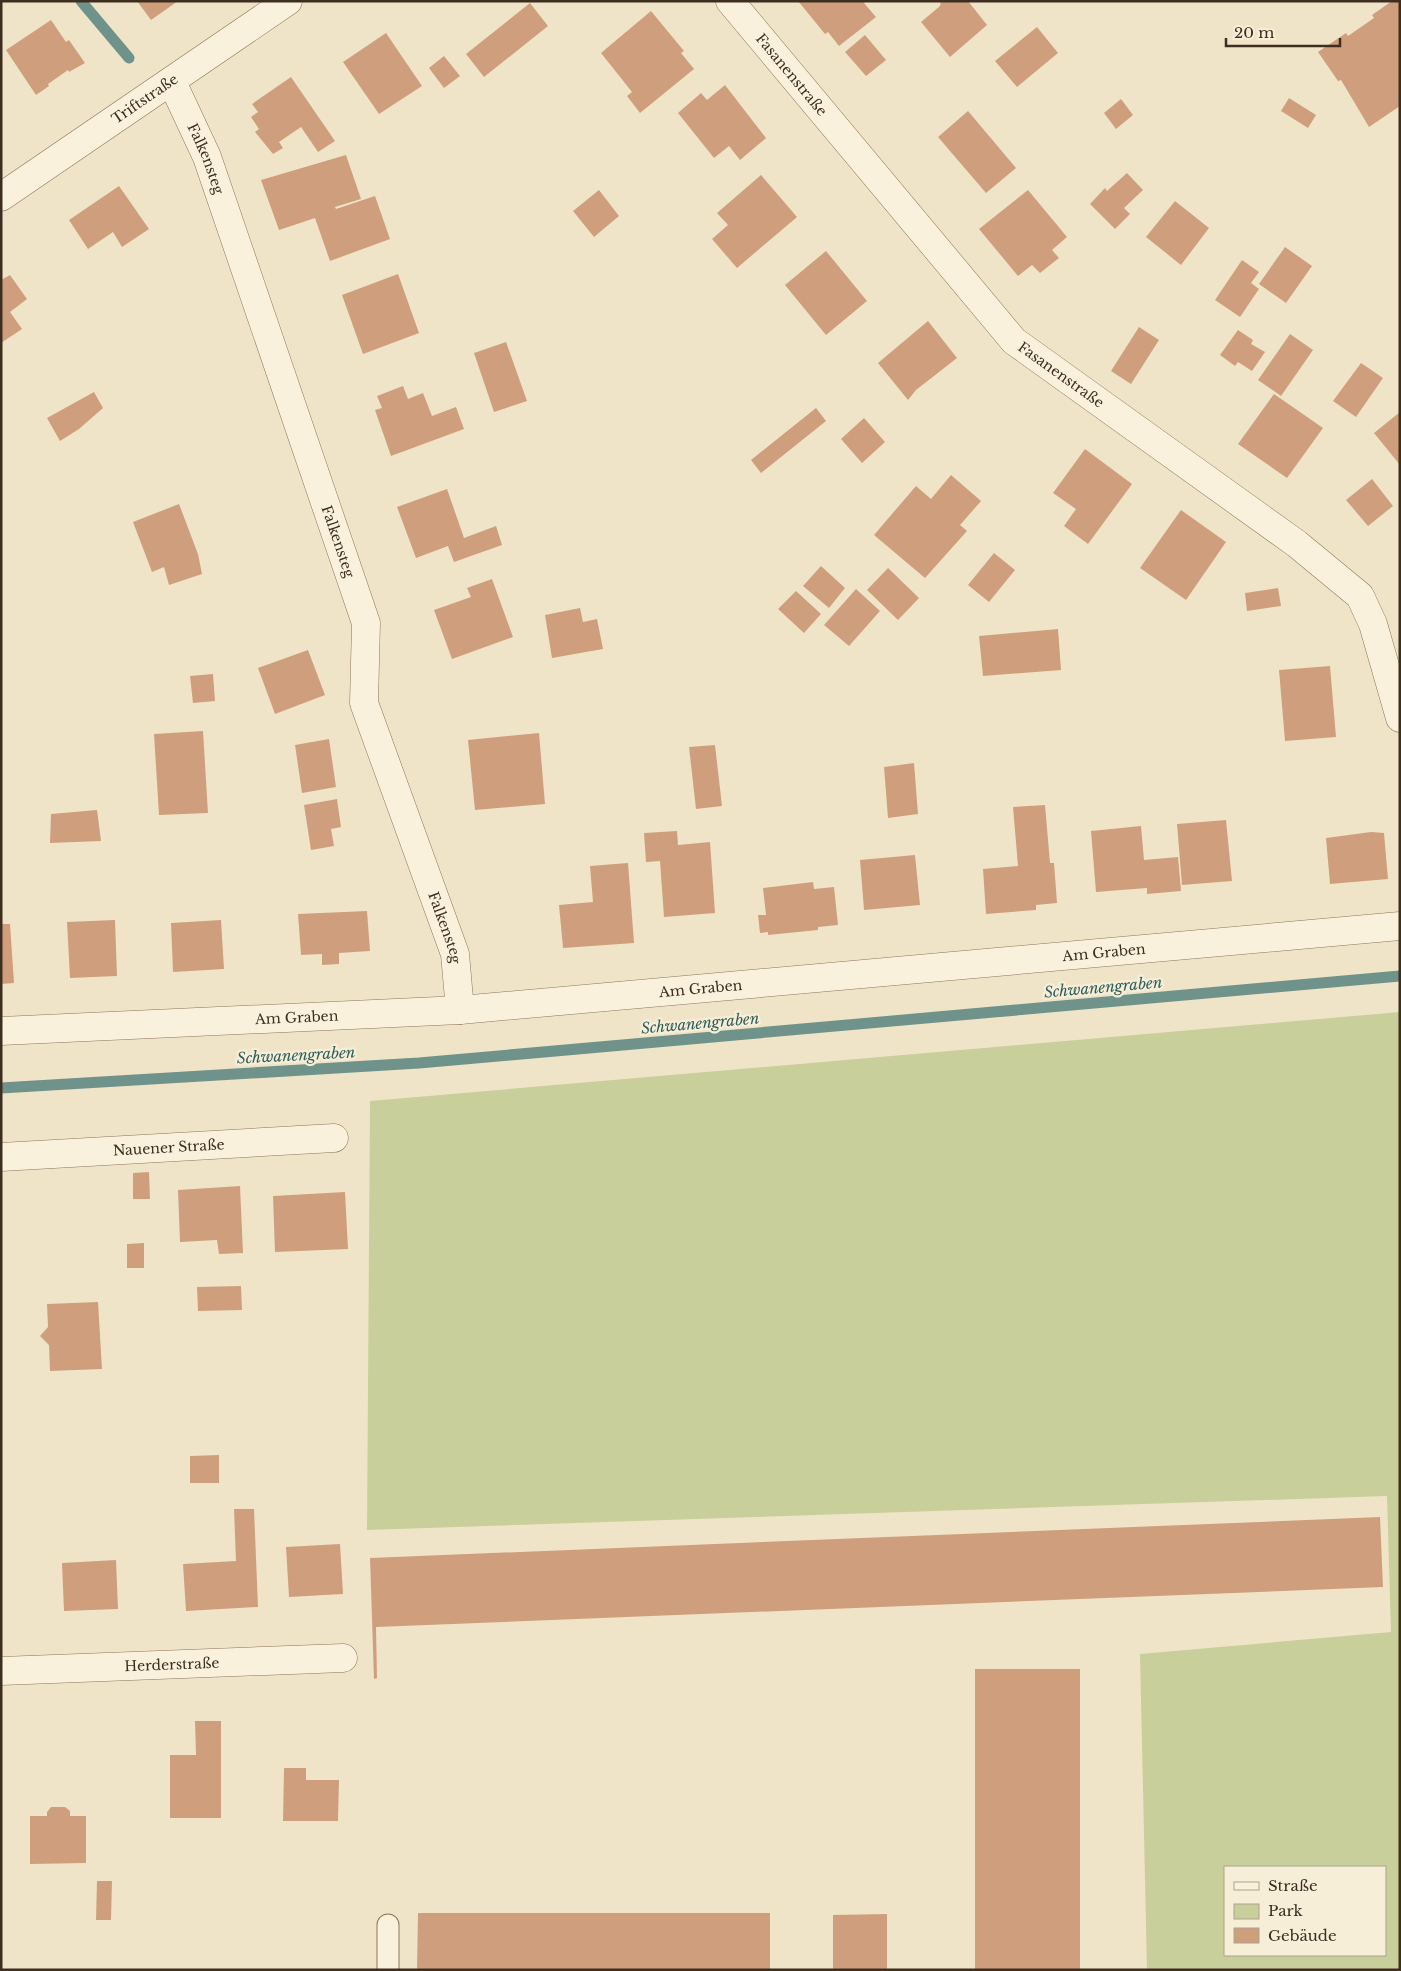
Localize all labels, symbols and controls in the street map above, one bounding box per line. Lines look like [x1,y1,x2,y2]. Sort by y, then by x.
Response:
scale bar [1226,15,1340,47]
text: 20 m [1234,23,1274,42]
street label: Fasanenstraße [752,30,831,120]
street label: Triftstraße [108,70,181,128]
street label: Falkensteg [183,120,228,197]
street label: Fasanenstraße [1015,338,1108,412]
street label: Falkensteg [318,503,359,580]
street label: Falkensteg [424,889,465,965]
street label: Am Graben [1061,940,1147,965]
water label: Schwanengraben [1043,972,1163,1002]
street label: Am Graben [657,976,743,1001]
street label: Am Graben [254,1007,339,1028]
water label: Schwanengraben [640,1008,760,1038]
water label: Schwanengraben [236,1042,356,1068]
street label: Nauener Straße [112,1135,225,1160]
street label: Herderstraße [124,1654,220,1675]
legend [1224,1866,1386,1956]
text: Straße [1268,1876,1318,1895]
text: Park [1268,1901,1304,1920]
text: Gebäude [1268,1926,1337,1945]

